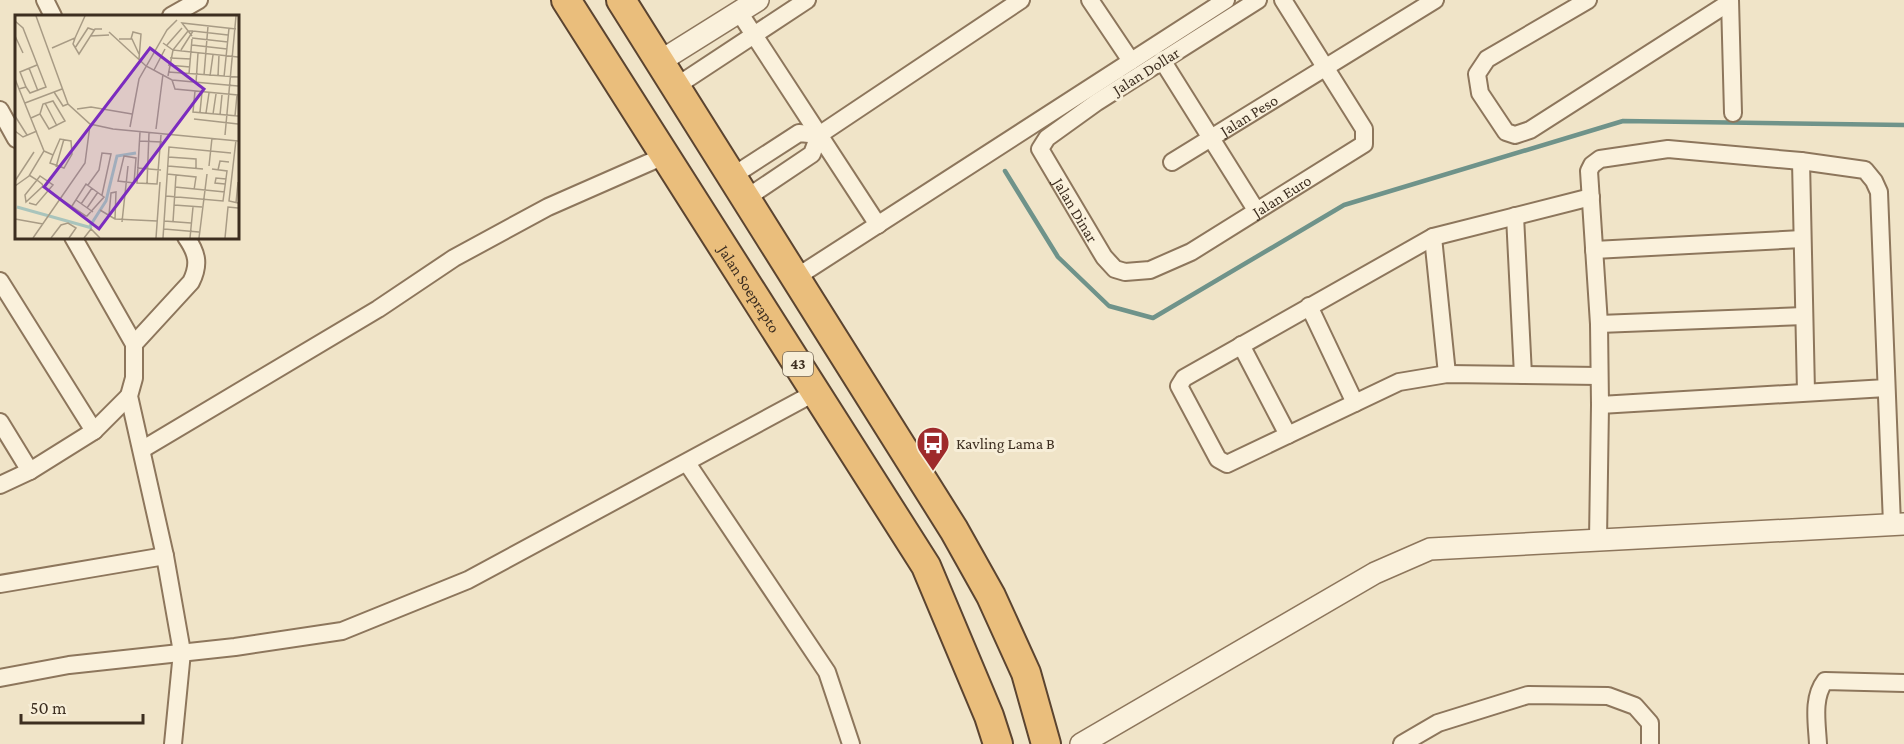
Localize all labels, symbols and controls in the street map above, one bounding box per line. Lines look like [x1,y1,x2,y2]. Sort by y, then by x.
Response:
inset map [15,15,238,238]
street label: Jalan Dollar [1108,44,1183,100]
street label: Jalan Peso [1215,91,1281,141]
street label: Jalan Euro [1247,171,1314,222]
street label: Jalan Dinar [1049,173,1102,245]
street label: Jalan Soeprapto [713,240,784,336]
road number: 43 [783,352,813,376]
bus stop icon: Kavling Lama B [915,425,951,472]
place label: Kavling Lama B [956,435,1055,453]
scale bar [21,687,142,725]
text: 50 m [30,698,67,718]

